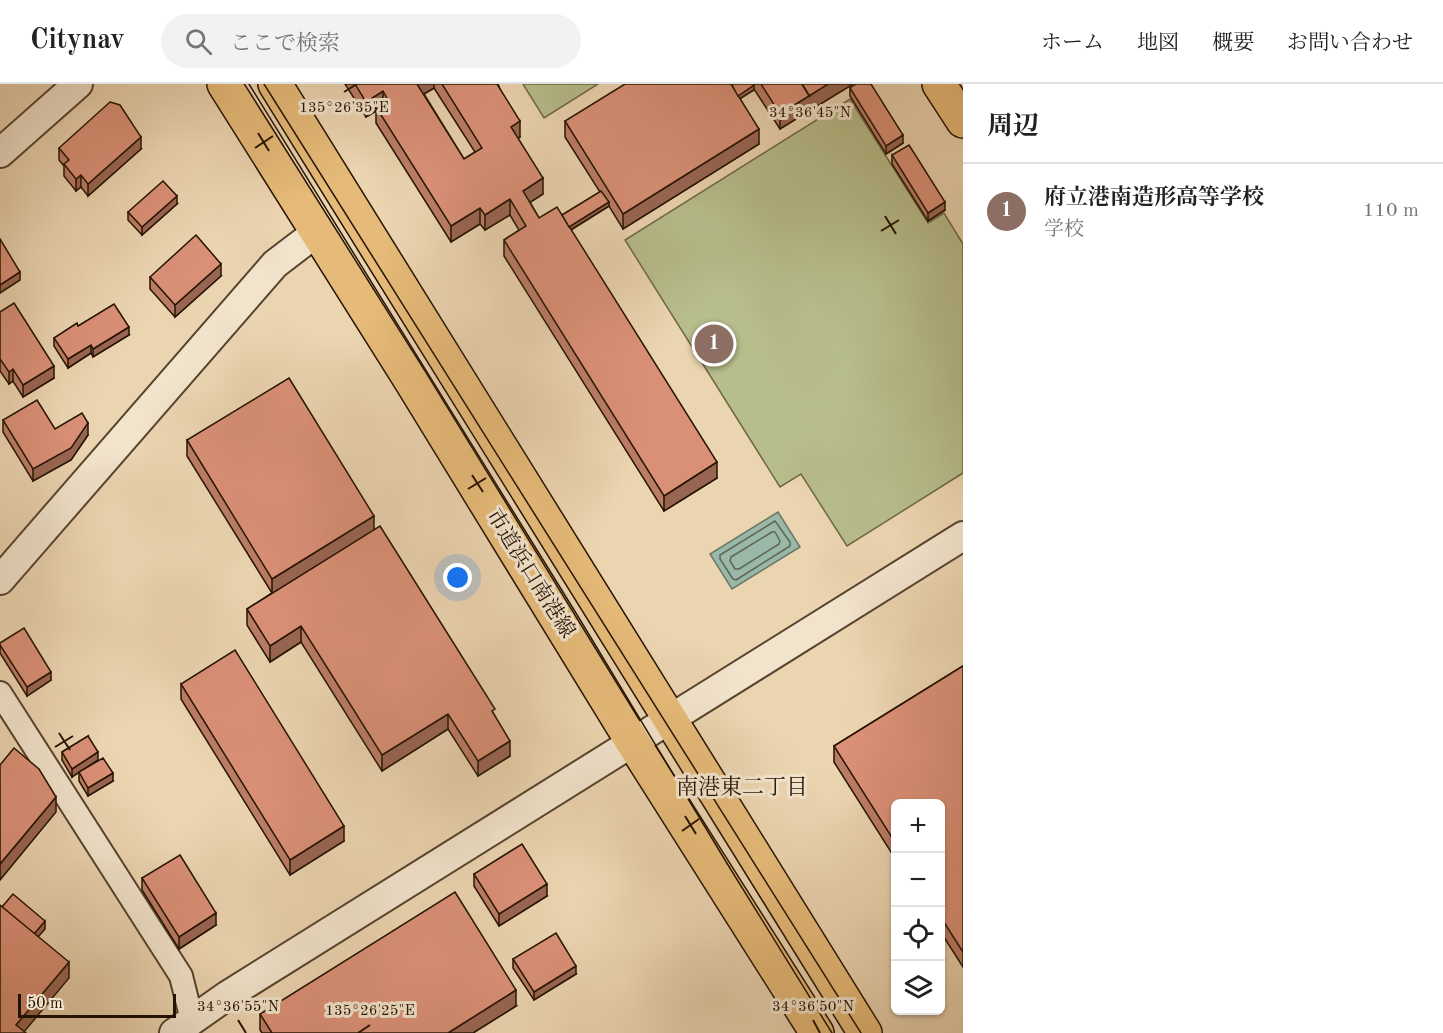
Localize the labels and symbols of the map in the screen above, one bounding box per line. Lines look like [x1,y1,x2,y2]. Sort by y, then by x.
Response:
text: 135°26'35"E [299,101,389,116]
text: 34°36'45"N [769,106,851,121]
pin: 1 [694,322,734,366]
street label: 市道浜口南港線 [482,505,580,642]
your location [443,563,472,592]
district label: 南港東二丁目 [676,775,808,799]
scale bar [18,991,176,1018]
text: 34°36'55"N [197,1000,279,1015]
text: 34°36'50"N [772,1000,854,1015]
text: 135°26'25"E [325,1004,415,1019]

